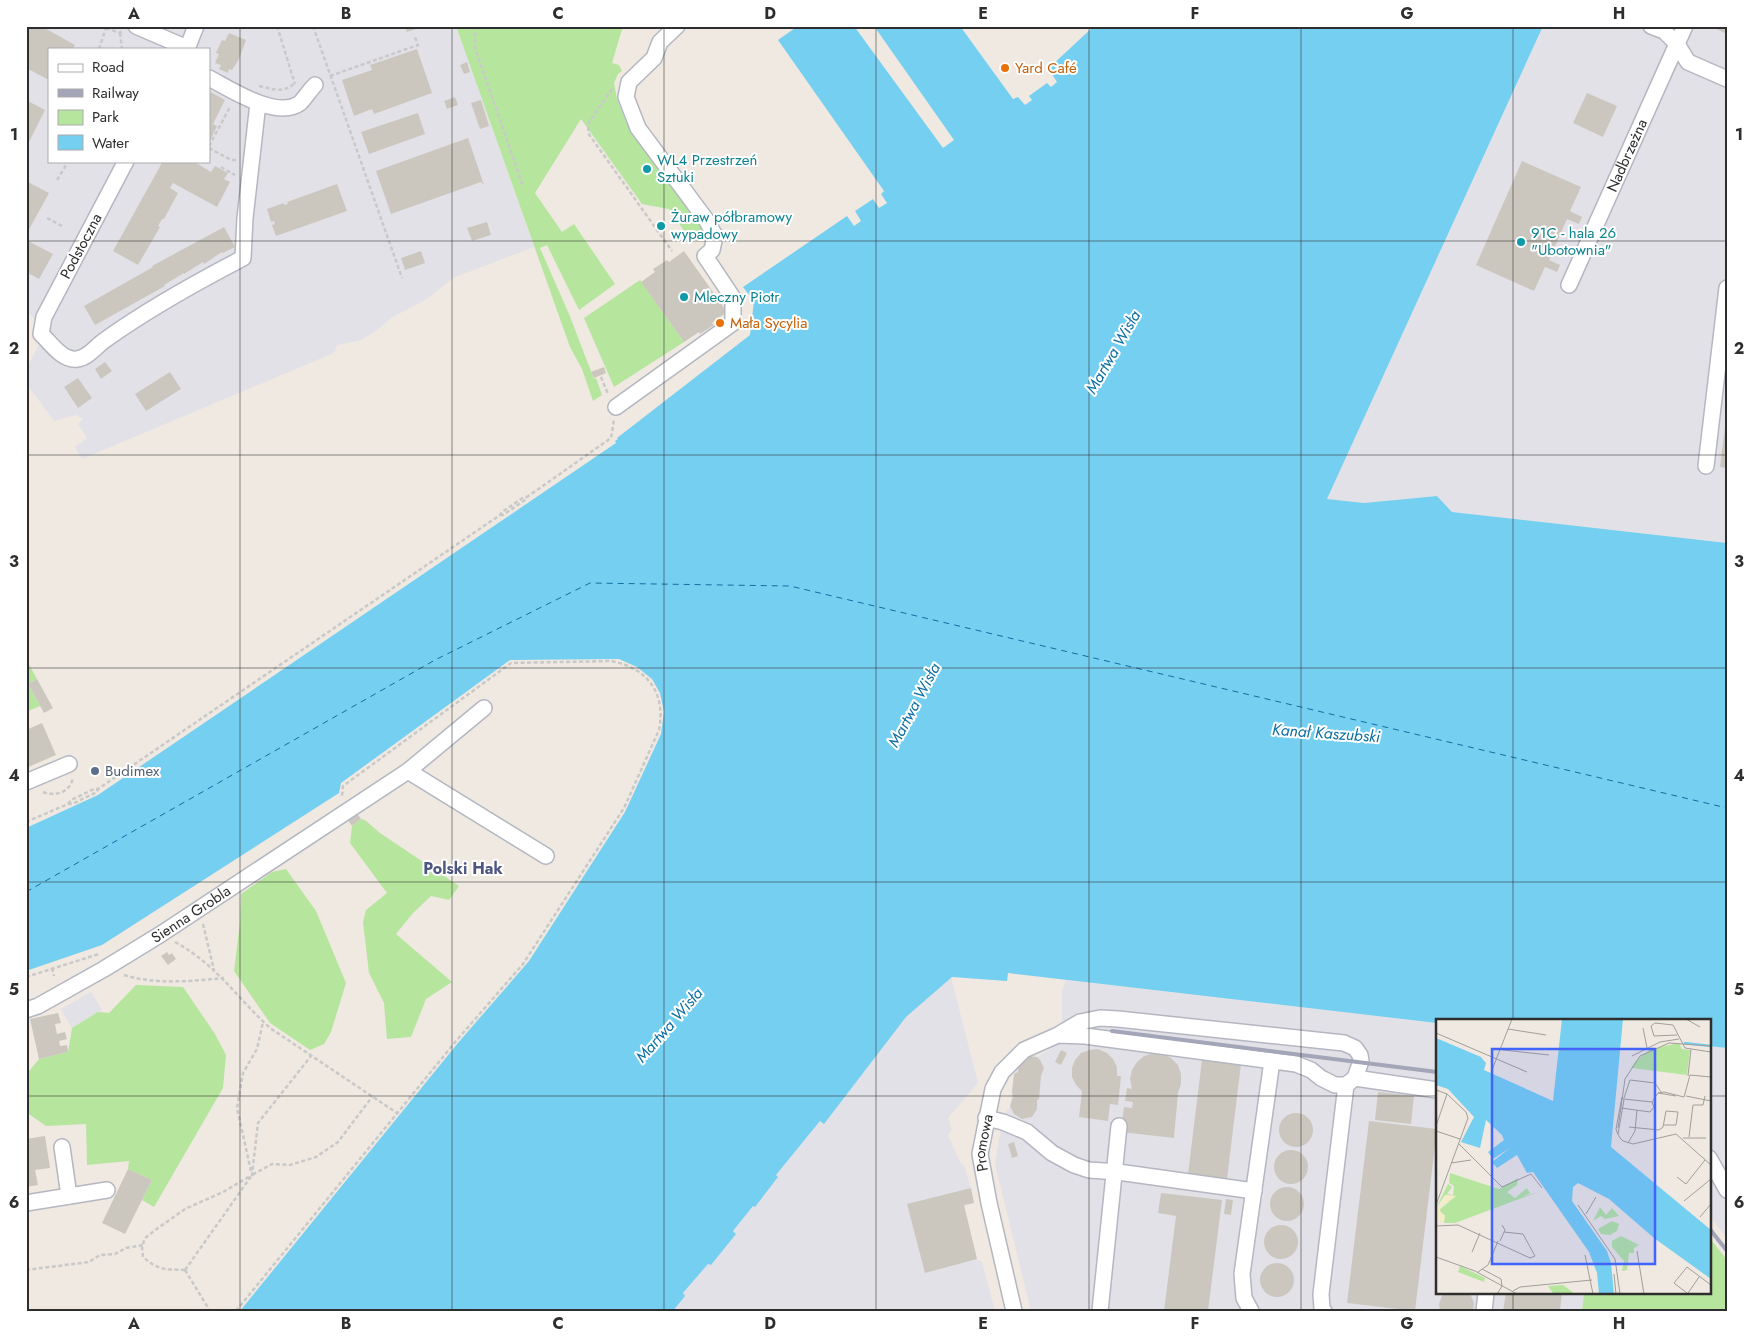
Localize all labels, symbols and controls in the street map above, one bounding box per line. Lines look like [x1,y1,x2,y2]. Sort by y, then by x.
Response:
text: A [127,2,140,25]
text: B [341,2,351,25]
text: C [552,2,564,25]
text: D [764,2,776,25]
text: E [978,2,988,25]
text: F [1191,2,1199,25]
text: G [1400,2,1414,25]
text: H [1613,2,1625,25]
legend [48,48,210,162]
text: Road [92,56,124,78]
place label: Yard Café [1015,57,1077,79]
marker: Yard Café [999,62,1011,74]
text: Railway [92,82,139,104]
text: Park [92,106,119,128]
street label: Nadbrzeżna [1601,115,1653,196]
text: 1 [10,123,18,146]
text: 1 [1735,123,1743,146]
text: Water [92,132,130,154]
place label: WL4 Przestrzeń Sztuki [657,149,757,188]
marker: WL4 Przestrzeń Sztuki [641,163,653,175]
place label: Żuraw półbramowy wypadowy [671,206,792,245]
street label: Podstoczna [55,209,107,283]
marker: Żuraw półbramowy wypadowy [655,220,667,232]
place label: 91C - hala 26 "Ubotownia" [1531,222,1616,261]
marker: 91C - hala 26 "Ubotownia" [1515,236,1527,248]
place label: Mleczny Piotr [694,286,780,308]
marker: Mleczny Piotr [678,291,690,303]
water label: Martwa Wisła [1080,306,1146,398]
place label: Mała Sycylia [730,312,807,334]
marker: Mała Sycylia [714,317,726,329]
text: 2 [9,337,19,360]
text: 2 [1734,337,1744,360]
text: 3 [9,550,19,573]
text: 3 [1734,550,1744,573]
water label: Martwa Wisła [882,659,946,751]
water label: Kanał Kaszubski [1271,718,1382,748]
place label: Budimex [105,760,160,782]
text: 4 [8,764,20,787]
text: 4 [1733,764,1745,787]
marker: Budimex [89,765,101,777]
district label: Polski Hak [423,857,503,880]
street label: Sienna Grobla [147,880,235,949]
text: 5 [9,978,19,1001]
text: 5 [1734,978,1744,1001]
water label: Martwa Wisła [630,982,708,1068]
inset map [1436,1019,1710,1294]
street label: Promowa [969,1112,999,1173]
text: 6 [9,1191,19,1214]
text: 6 [1734,1191,1744,1214]
text: A [127,1312,140,1335]
text: B [341,1312,351,1335]
text: C [552,1312,564,1335]
text: D [764,1312,776,1335]
text: E [978,1312,988,1335]
text: F [1191,1312,1199,1335]
text: G [1400,1312,1414,1335]
text: H [1613,1312,1625,1335]

